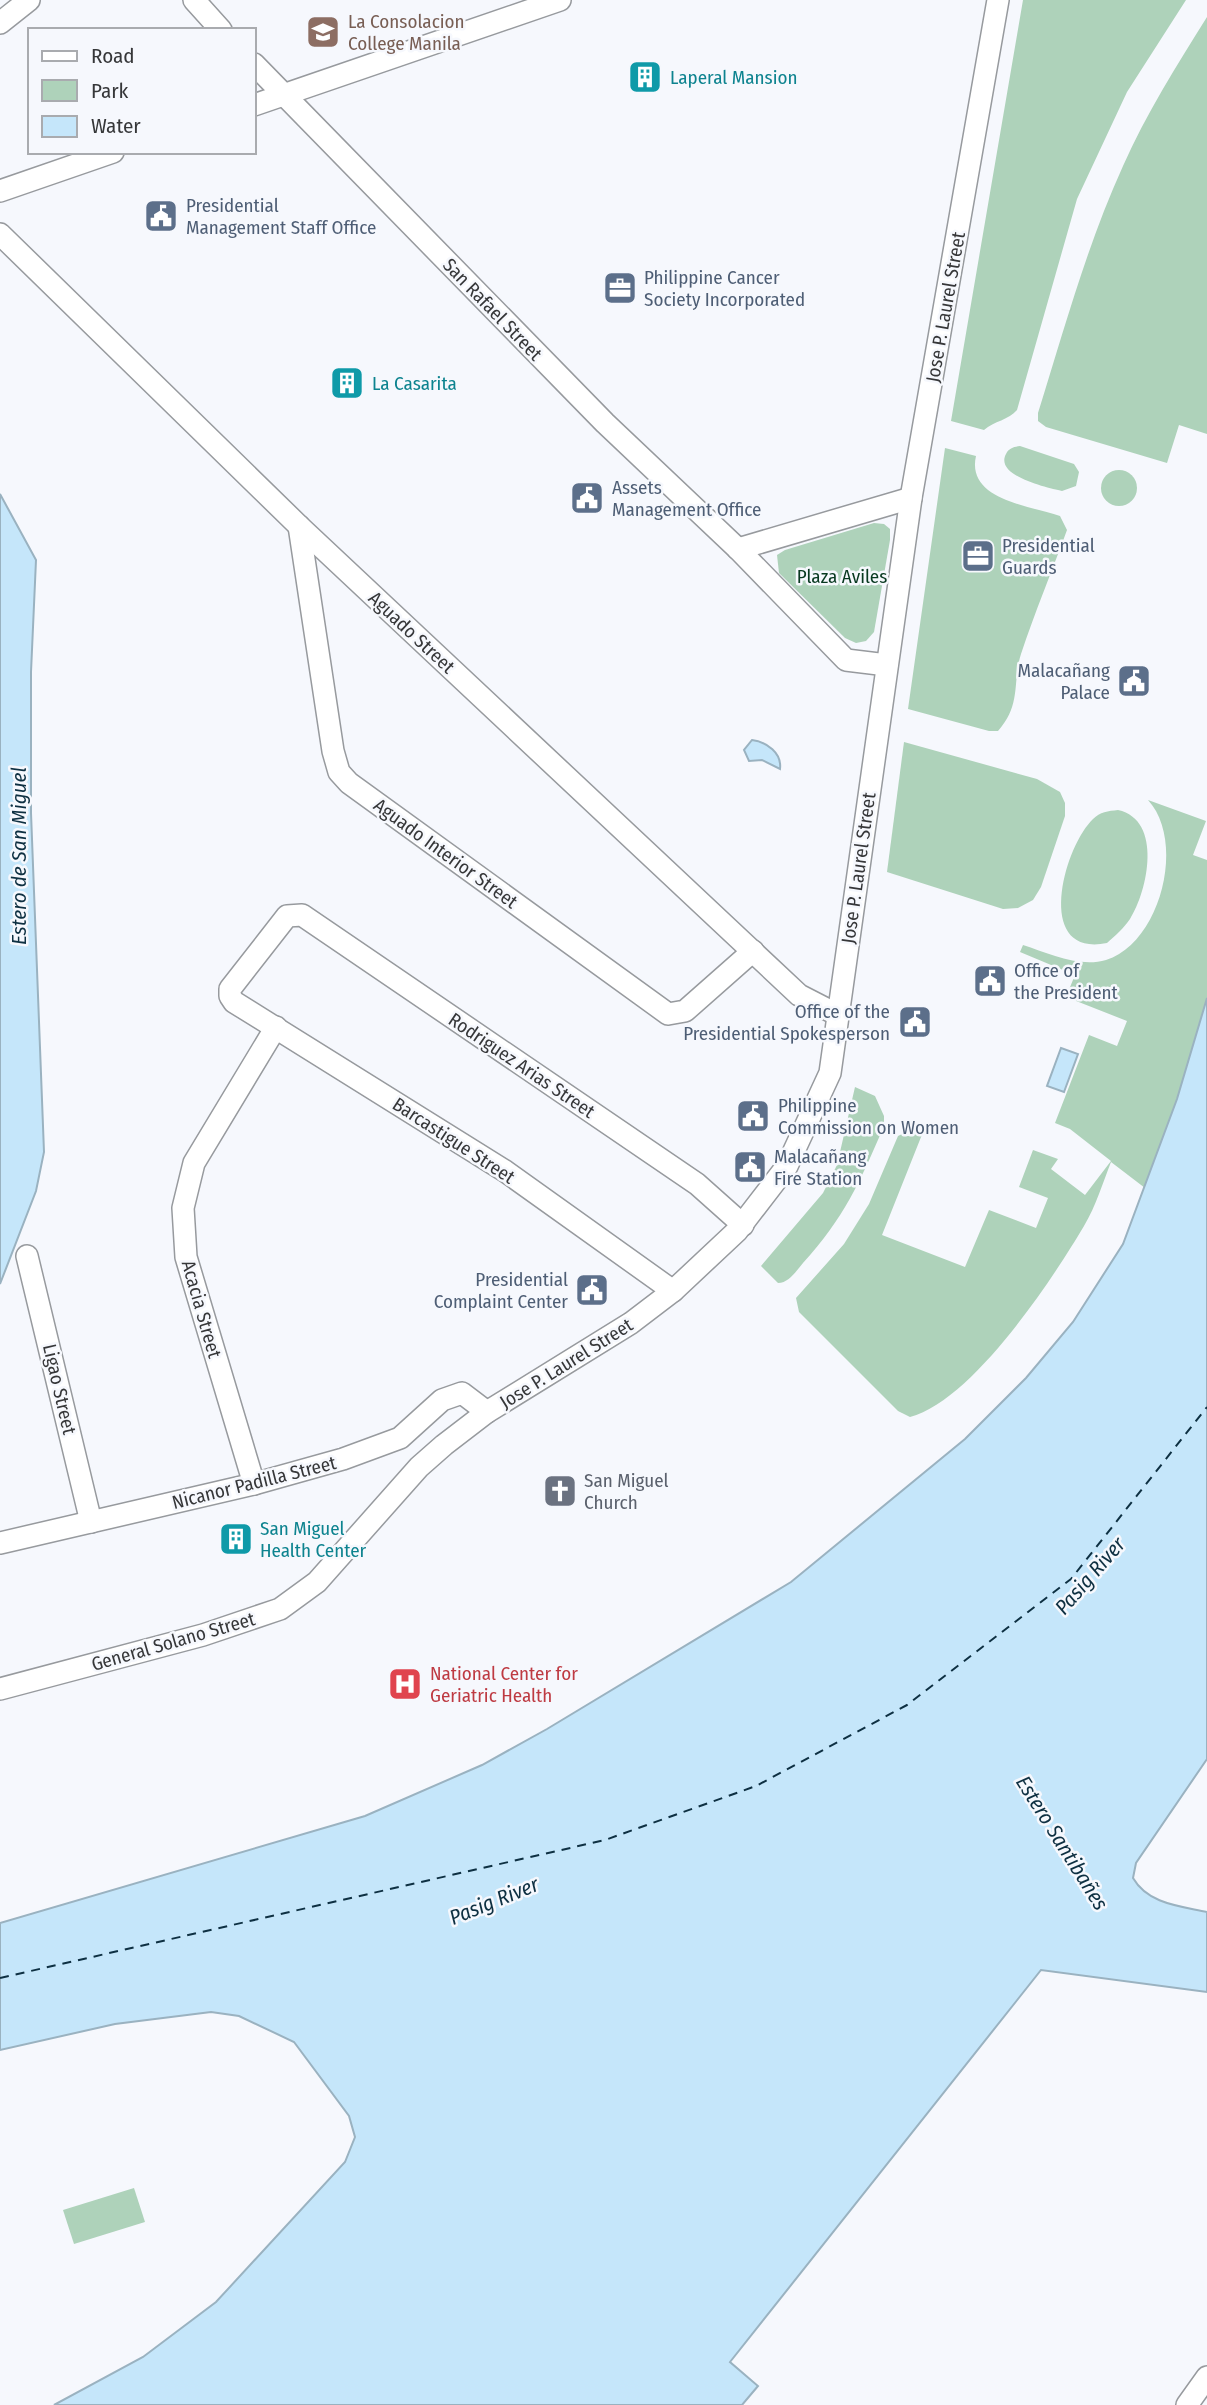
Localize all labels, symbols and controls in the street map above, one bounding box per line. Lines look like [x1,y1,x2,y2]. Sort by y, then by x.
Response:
place label: La Consolacion College Manila [348,10,465,55]
school or university icon: La Consolacion College Manila [304,13,342,51]
legend [28,28,256,154]
text: Road [91,43,135,69]
building icon: Laperal Mansion [626,58,664,96]
place label: Laperal Mansion [670,66,797,89]
text: Park [91,78,129,104]
text: Water [91,113,141,139]
place label: Presidential Management Staff Office [186,194,376,239]
public building icon: Presidential Management Staff Office [142,197,180,235]
street label: Jose P. Laurel Street [921,229,970,384]
street label: San Rafael Street [438,254,548,366]
place label: Philippine Cancer Society Incorporated [644,266,805,311]
office icon: Philippine Cancer Society Incorporated [601,269,639,307]
building icon: La Casarita [328,364,366,402]
place label: La Casarita [372,372,457,395]
place label: Assets Management Office [612,476,762,521]
public building icon: Assets Management Office [568,479,606,517]
place label: Presidential Guards [1002,534,1095,579]
office icon: Presidential Guards [959,537,997,575]
park label: Plaza Aviles [797,565,887,588]
street label: Aguado Street [364,587,460,679]
place label: Malacañang Palace [1018,659,1110,704]
public building icon: Malacañang Palace [1115,662,1153,700]
water label: Estero de San Miguel [6,767,32,945]
street label: Jose P. Laurel Street [836,790,881,945]
street label: Aguado Interior Street [369,794,523,914]
place label: Office of the President [1014,959,1119,1004]
public building icon: Office of the President [971,962,1009,1000]
place label: Office of the Presidential Spokesperson [683,1000,890,1045]
public building icon: Office of the Presidential Spokesperson [896,1003,934,1041]
street label: Rodriguez Arias Street [444,1008,600,1123]
street label: Barcastigue Street [388,1092,520,1189]
place label: Philippine Commission on Women [778,1094,959,1139]
public building icon: Philippine Commission on Women [734,1097,772,1135]
place label: Malacañang Fire Station [774,1145,866,1190]
public building icon: Malacañang Fire Station [731,1148,769,1186]
street label: Acacia Street [177,1258,227,1361]
place label: Presidential Complaint Center [434,1268,568,1313]
public building icon: Presidential Complaint Center [573,1271,611,1309]
street label: Jose P. Laurel Street [496,1313,638,1414]
street label: Ligao Street [38,1342,81,1437]
street label: Nicanor Padilla Street [170,1451,339,1514]
place label: San Miguel Church [584,1469,669,1514]
church icon: San Miguel Church [541,1472,579,1510]
place label: San Miguel Health Center [260,1517,367,1562]
building icon: San Miguel Health Center [217,1520,255,1558]
water label: Pasig River [1049,1531,1131,1620]
street label: General Solano Street [89,1607,258,1676]
place label: National Center for Geriatric Health [430,1662,578,1707]
hospital icon: National Center for Geriatric Health [386,1665,424,1703]
water label: Estero Santibañes [1010,1771,1114,1915]
water label: Pasig River [445,1871,543,1931]

